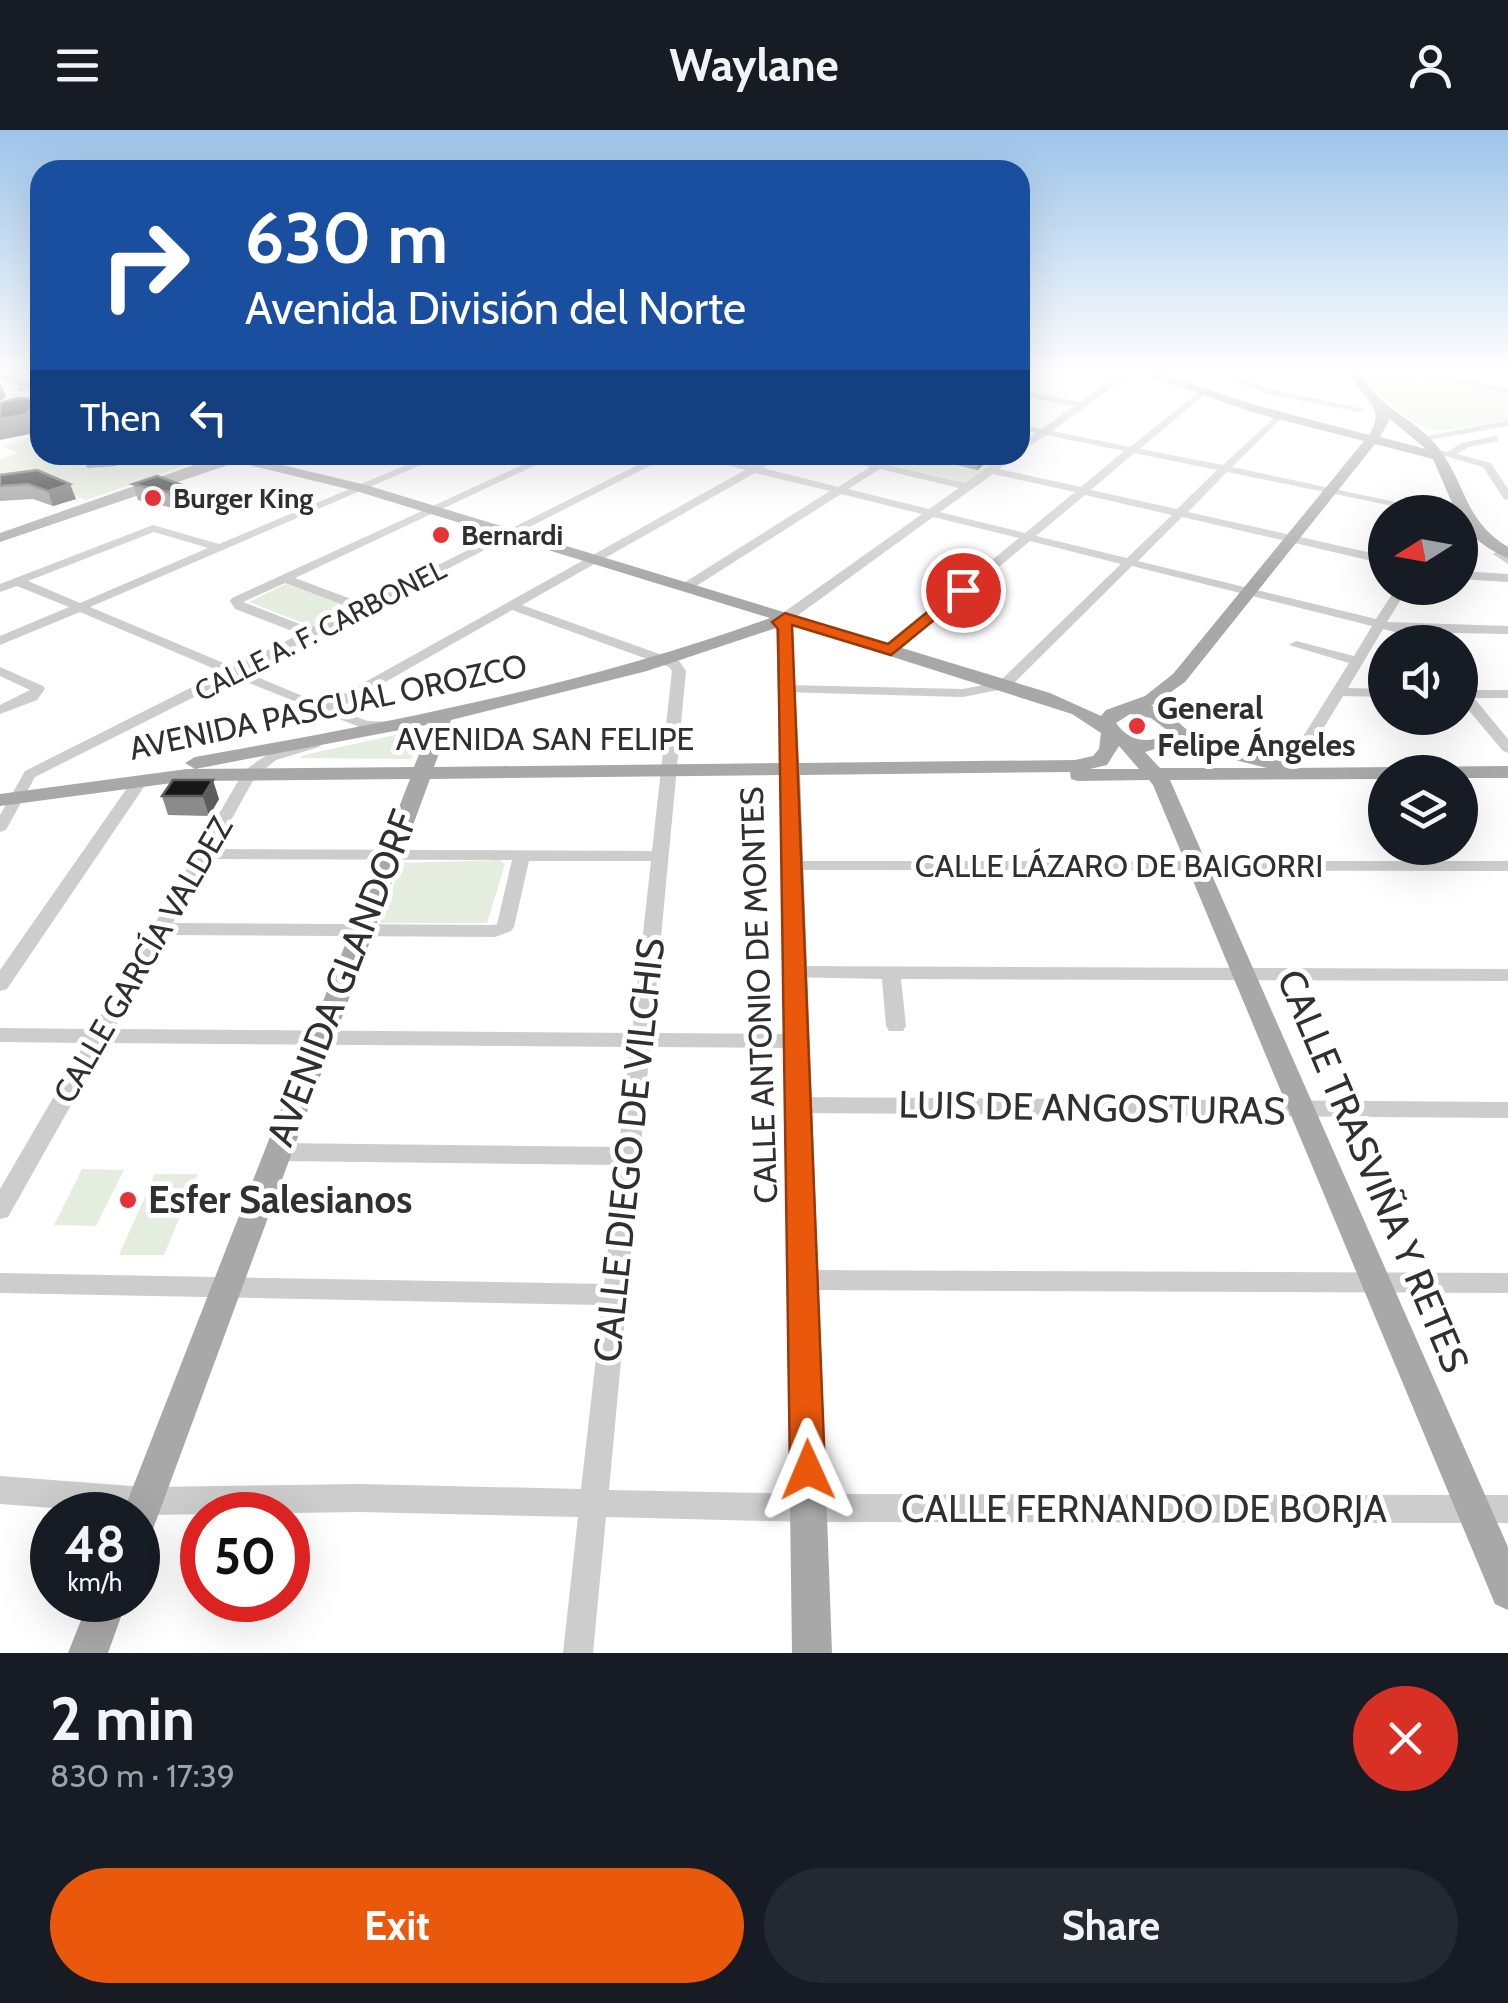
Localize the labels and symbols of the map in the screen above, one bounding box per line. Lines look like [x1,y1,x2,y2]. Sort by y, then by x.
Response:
place label: Burger King [173,481,313,515]
marker: Burger King [142,487,164,509]
north arrow [1368,495,1478,605]
place label: Bernardi [461,518,563,552]
marker: Bernardi [430,524,452,546]
pin [921,548,1006,633]
street label: CALLE A. F. CARBONEL [189,552,451,708]
street label: AVENIDA PASCUAL OROZCO [126,645,530,768]
place label: General Felipe Ángeles [1157,688,1356,764]
marker: General Felipe Ángeles [1126,715,1148,737]
street label: AVENIDA SAN FELIPE [396,719,694,758]
street label: CALLE ANTONIO DE MONTES [732,786,785,1204]
street label: AVENIDA GLANDORF [256,803,427,1152]
street label: CALLE GARCÍA VALDEZ [45,809,241,1110]
street label: CALLE LÁZARO DE BAIGORRI [915,846,1323,885]
street label: CALLE DIEGO DE VILCHIS [583,936,674,1364]
street label: CALLE TRASVIÑA Y RETES [1267,963,1480,1379]
street label: LUIS DE ANGOSTURAS [898,1081,1286,1134]
place label: Esfer Salesianos [148,1176,412,1223]
marker: Esfer Salesianos [117,1189,139,1211]
position arrow [756,1418,860,1522]
street label: CALLE FERNANDO DE BORJA [901,1485,1388,1532]
speed limit sign: 50 [180,1492,310,1622]

